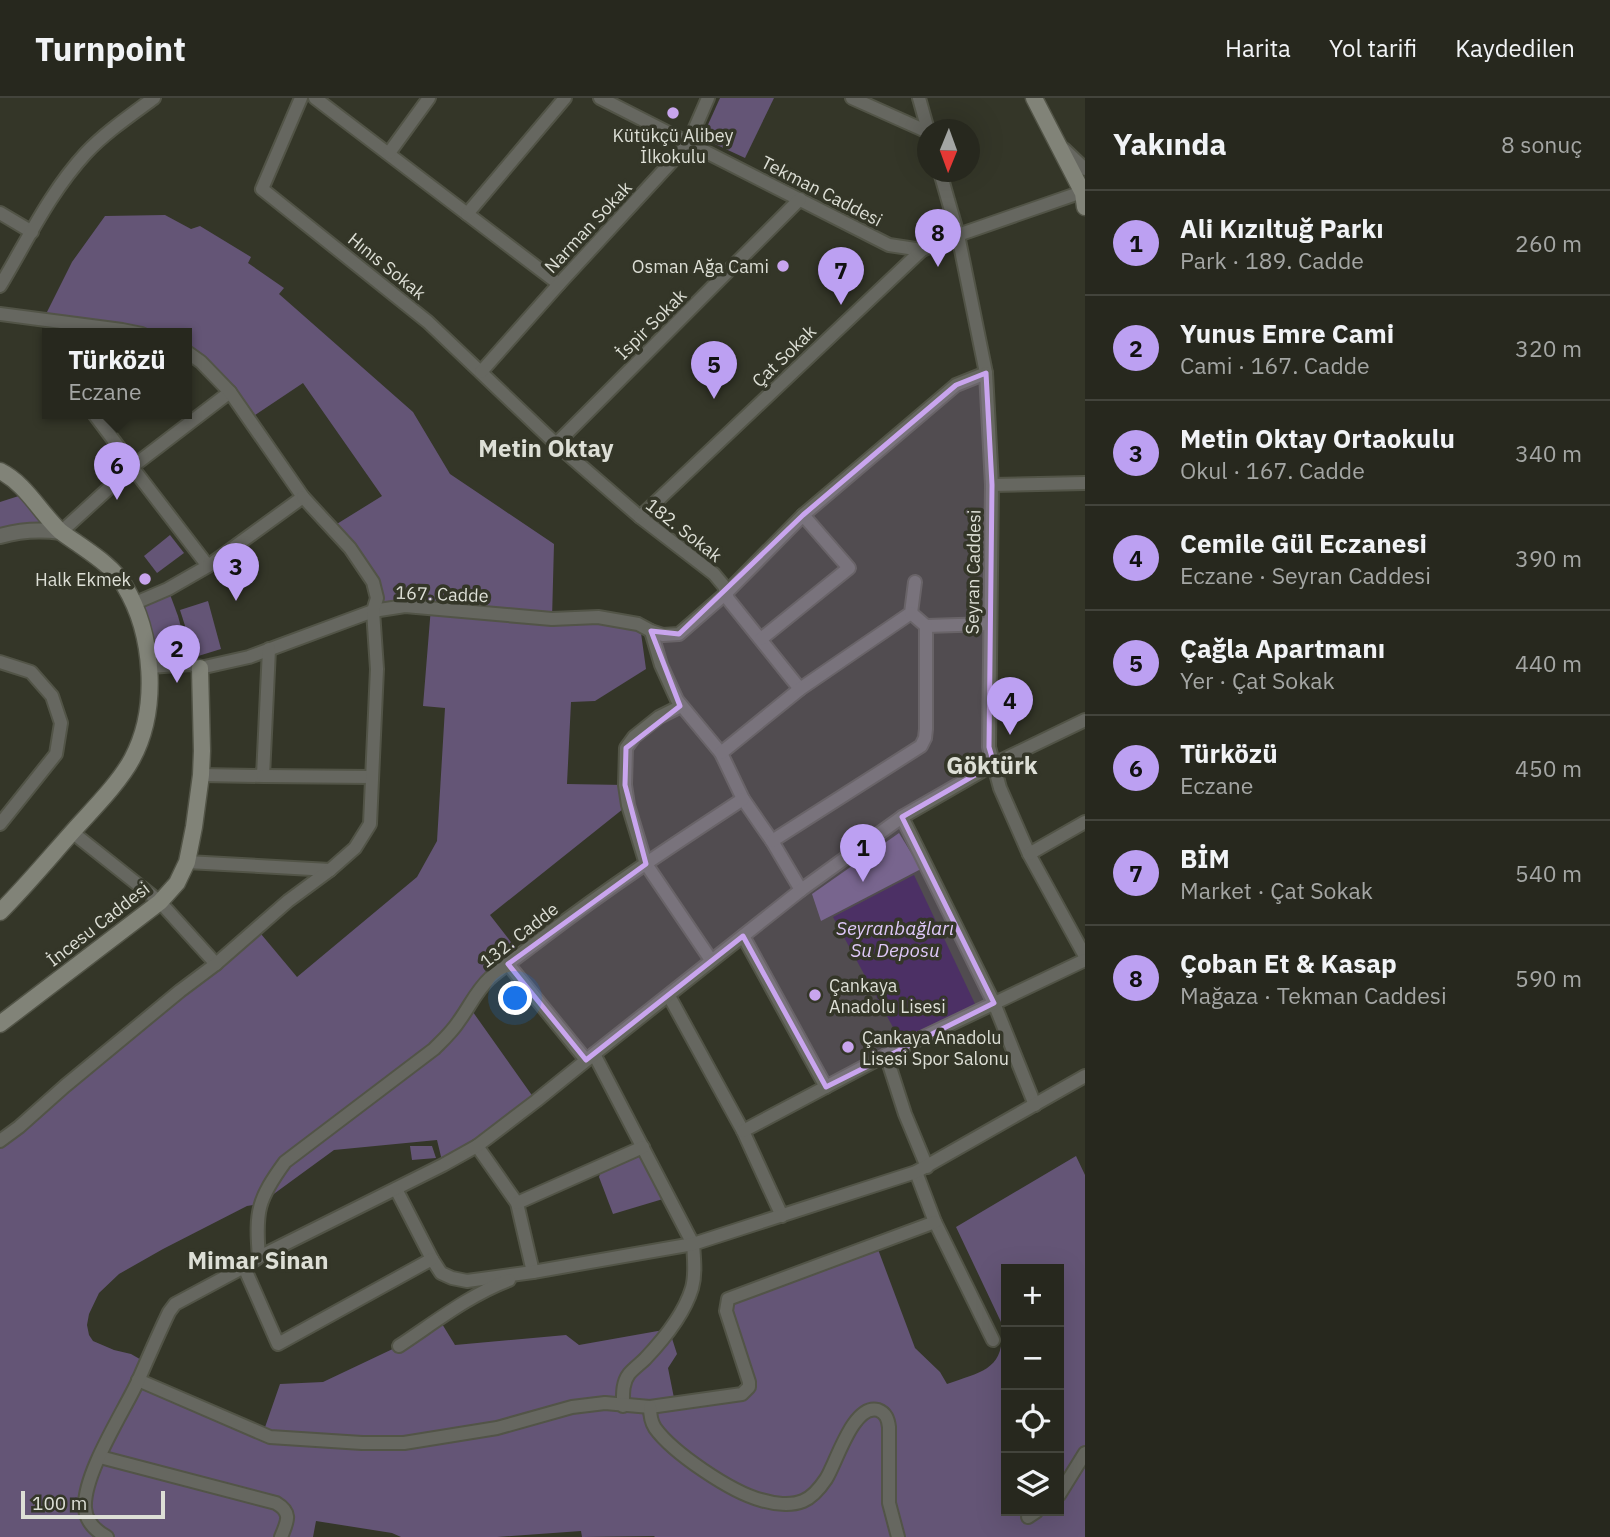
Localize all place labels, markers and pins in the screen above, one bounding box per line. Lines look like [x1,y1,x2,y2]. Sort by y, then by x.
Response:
marker: Kütükçü Alibey İlkokulu [665,105,681,121]
place label: Kütükçü Alibey İlkokulu [613,124,733,168]
pin: 8 [915,209,961,267]
pin: 7 [818,247,864,305]
place label: Osman Ağa Cami [632,255,769,278]
marker: Osman Ağa Cami [775,258,791,274]
pin: 5 [691,341,737,399]
pin: 6 [94,442,140,500]
pin: 3 [213,543,259,601]
place label: Halk Ekmek [35,568,132,591]
marker: Halk Ekmek [137,571,153,587]
pin: 2 [154,625,200,683]
pin: 4 [987,677,1033,735]
pin: 1 [840,824,886,882]
place label: Çankaya Anadolu Lisesi [829,974,946,1018]
marker: Çankaya Anadolu Lisesi [807,987,823,1003]
place label: Çankaya Anadolu Lisesi Spor Salonu [862,1026,1009,1070]
marker: Çankaya Anadolu Lisesi Spor Salonu [840,1039,856,1055]

